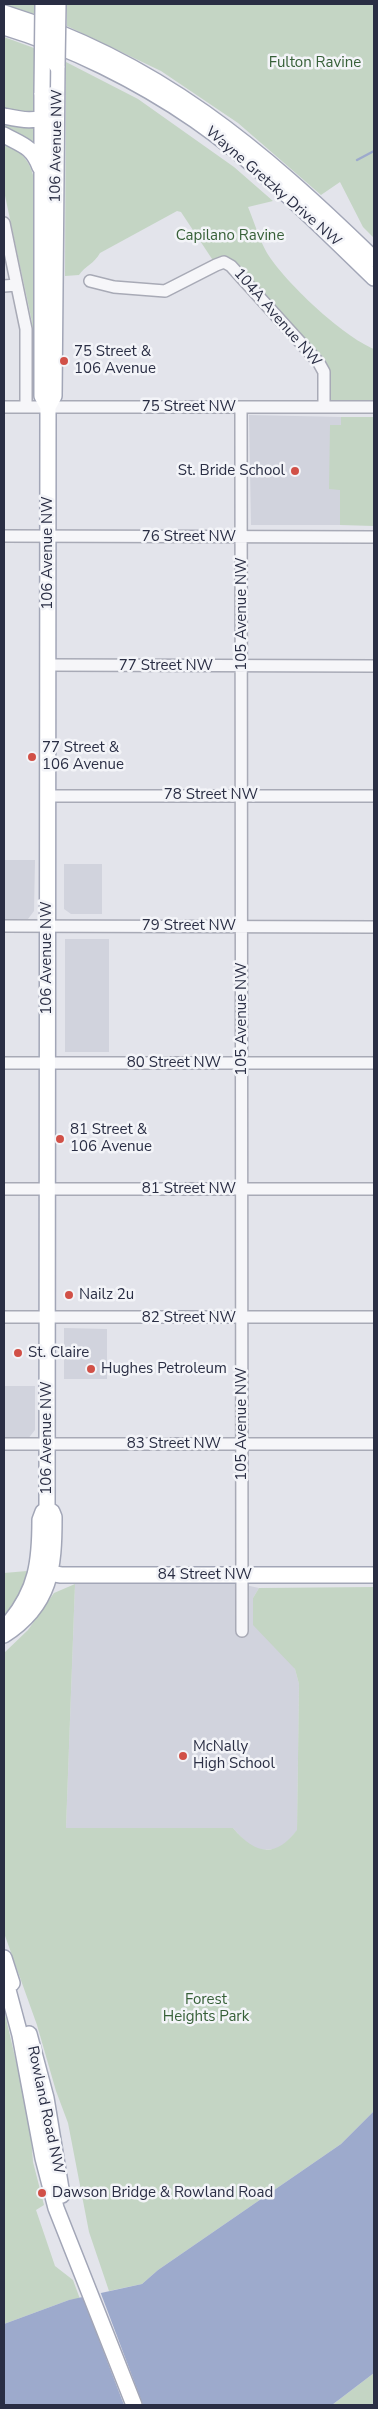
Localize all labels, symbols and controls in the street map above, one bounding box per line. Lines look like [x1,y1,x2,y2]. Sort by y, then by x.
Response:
park label: Fulton Ravine [269,54,361,72]
street label: 106 Avenue NW [47,89,67,203]
street label: Wayne Gretzky Drive NW [202,123,344,251]
park label: Capilano Ravine [176,227,284,245]
street label: 104A Avenue NW [229,265,325,371]
place label: 75 Street & 106 Avenue [74,343,156,378]
marker: 75 Street & 106 Avenue [58,355,70,367]
street label: 75 Street NW [142,398,236,416]
place label: St. Bride School [178,462,285,480]
marker: St. Bride School [289,465,301,477]
street label: 106 Avenue NW [39,496,57,610]
street label: 76 Street NW [142,528,236,546]
street label: 105 Avenue NW [233,557,251,671]
street label: 77 Street NW [119,657,213,675]
place label: 77 Street & 106 Avenue [42,739,124,774]
marker: 77 Street & 106 Avenue [26,751,38,763]
street label: 78 Street NW [164,786,258,804]
street label: 106 Avenue NW [38,901,56,1015]
street label: 79 Street NW [142,917,236,935]
street label: 105 Avenue NW [233,962,251,1076]
street label: 80 Street NW [127,1054,221,1072]
place label: 81 Street & 106 Avenue [70,1121,152,1156]
marker: 81 Street & 106 Avenue [54,1133,66,1145]
street label: 81 Street NW [142,1180,236,1198]
place label: Nailz 2u [79,1286,134,1304]
marker: Nailz 2u [63,1289,75,1301]
street label: 82 Street NW [142,1309,236,1327]
place label: St. Claire [28,1344,89,1362]
marker: St. Claire [12,1347,24,1359]
place label: Hughes Petroleum [101,1360,227,1378]
marker: Hughes Petroleum [85,1363,97,1375]
street label: 105 Avenue NW [233,1367,251,1481]
street label: 106 Avenue NW [38,1381,56,1495]
street label: 83 Street NW [127,1435,221,1453]
street label: 84 Street NW [158,1566,252,1584]
place label: McNally High School [193,1738,275,1773]
marker: McNally High School [177,1750,189,1762]
park label: Forest Heights Park [163,1991,249,2026]
street label: Rowland Road NW [23,2044,67,2176]
place label: Dawson Bridge & Rowland Road [52,2184,273,2202]
marker: Dawson Bridge & Rowland Road [36,2187,48,2199]

